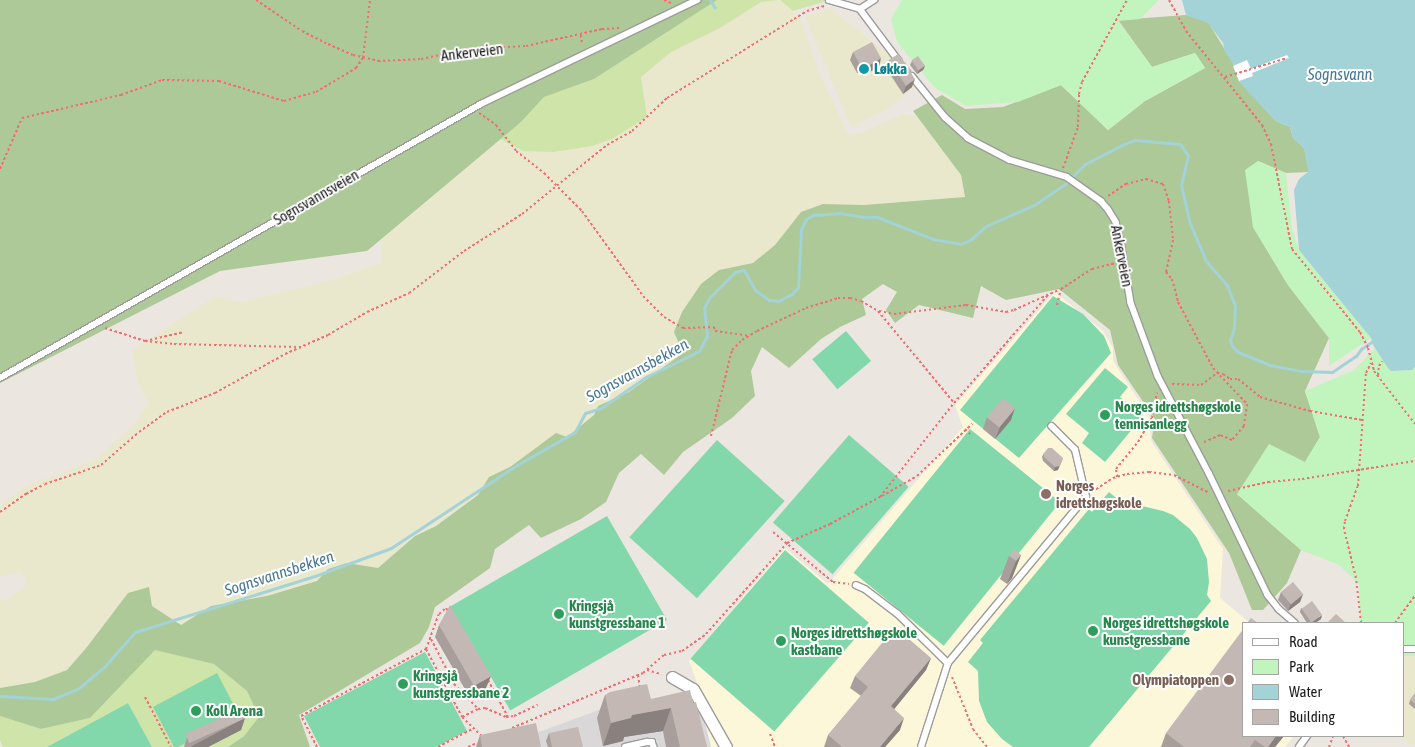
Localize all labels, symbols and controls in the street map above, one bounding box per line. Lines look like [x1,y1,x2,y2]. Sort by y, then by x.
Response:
street label: Ankerveien [440,39,504,65]
place label: Løkka [874,60,907,78]
marker: Løkka [858,63,870,75]
water label: Sognsvann [1308,64,1372,84]
street label: Sognsvannsveien [270,165,362,229]
street label: Ankerveien [1107,224,1137,288]
water label: Sognsvannsbekken [583,334,691,406]
place label: Norges idrettshøgskole tennisanlegg [1115,397,1241,432]
marker: Norges idrettshøgskole tennisanlegg [1099,409,1111,421]
place label: Norges idrettshøgskole [1056,476,1142,511]
marker: Norges idrettshøgskole [1040,488,1052,500]
water label: Sognsvannsbekken [222,546,336,600]
place label: Kringsjå kunstgressbane 1 [569,596,665,631]
marker: Kringsjå kunstgressbane 1 [553,608,565,620]
place label: Norges idrettshøgskole kunstgressbane [1103,613,1229,648]
legend [1242,622,1405,737]
place label: Norges idrettshøgskole kastbane [791,623,917,658]
marker: Norges idrettshøgskole kunstgressbane [1087,625,1099,637]
text: Road [1289,633,1318,650]
marker: Norges idrettshøgskole kastbane [775,635,787,647]
text: Park [1289,658,1314,675]
place label: Kringsjå kunstgressbane 2 [413,666,509,701]
place label: Olympiatoppen [1132,671,1219,689]
marker: Olympiatoppen [1223,674,1235,686]
marker: Kringsjå kunstgressbane 2 [397,678,409,690]
text: Water [1289,683,1322,700]
place label: Koll Arena [206,702,263,720]
marker: Koll Arena [190,705,202,717]
text: Building [1289,708,1335,725]

